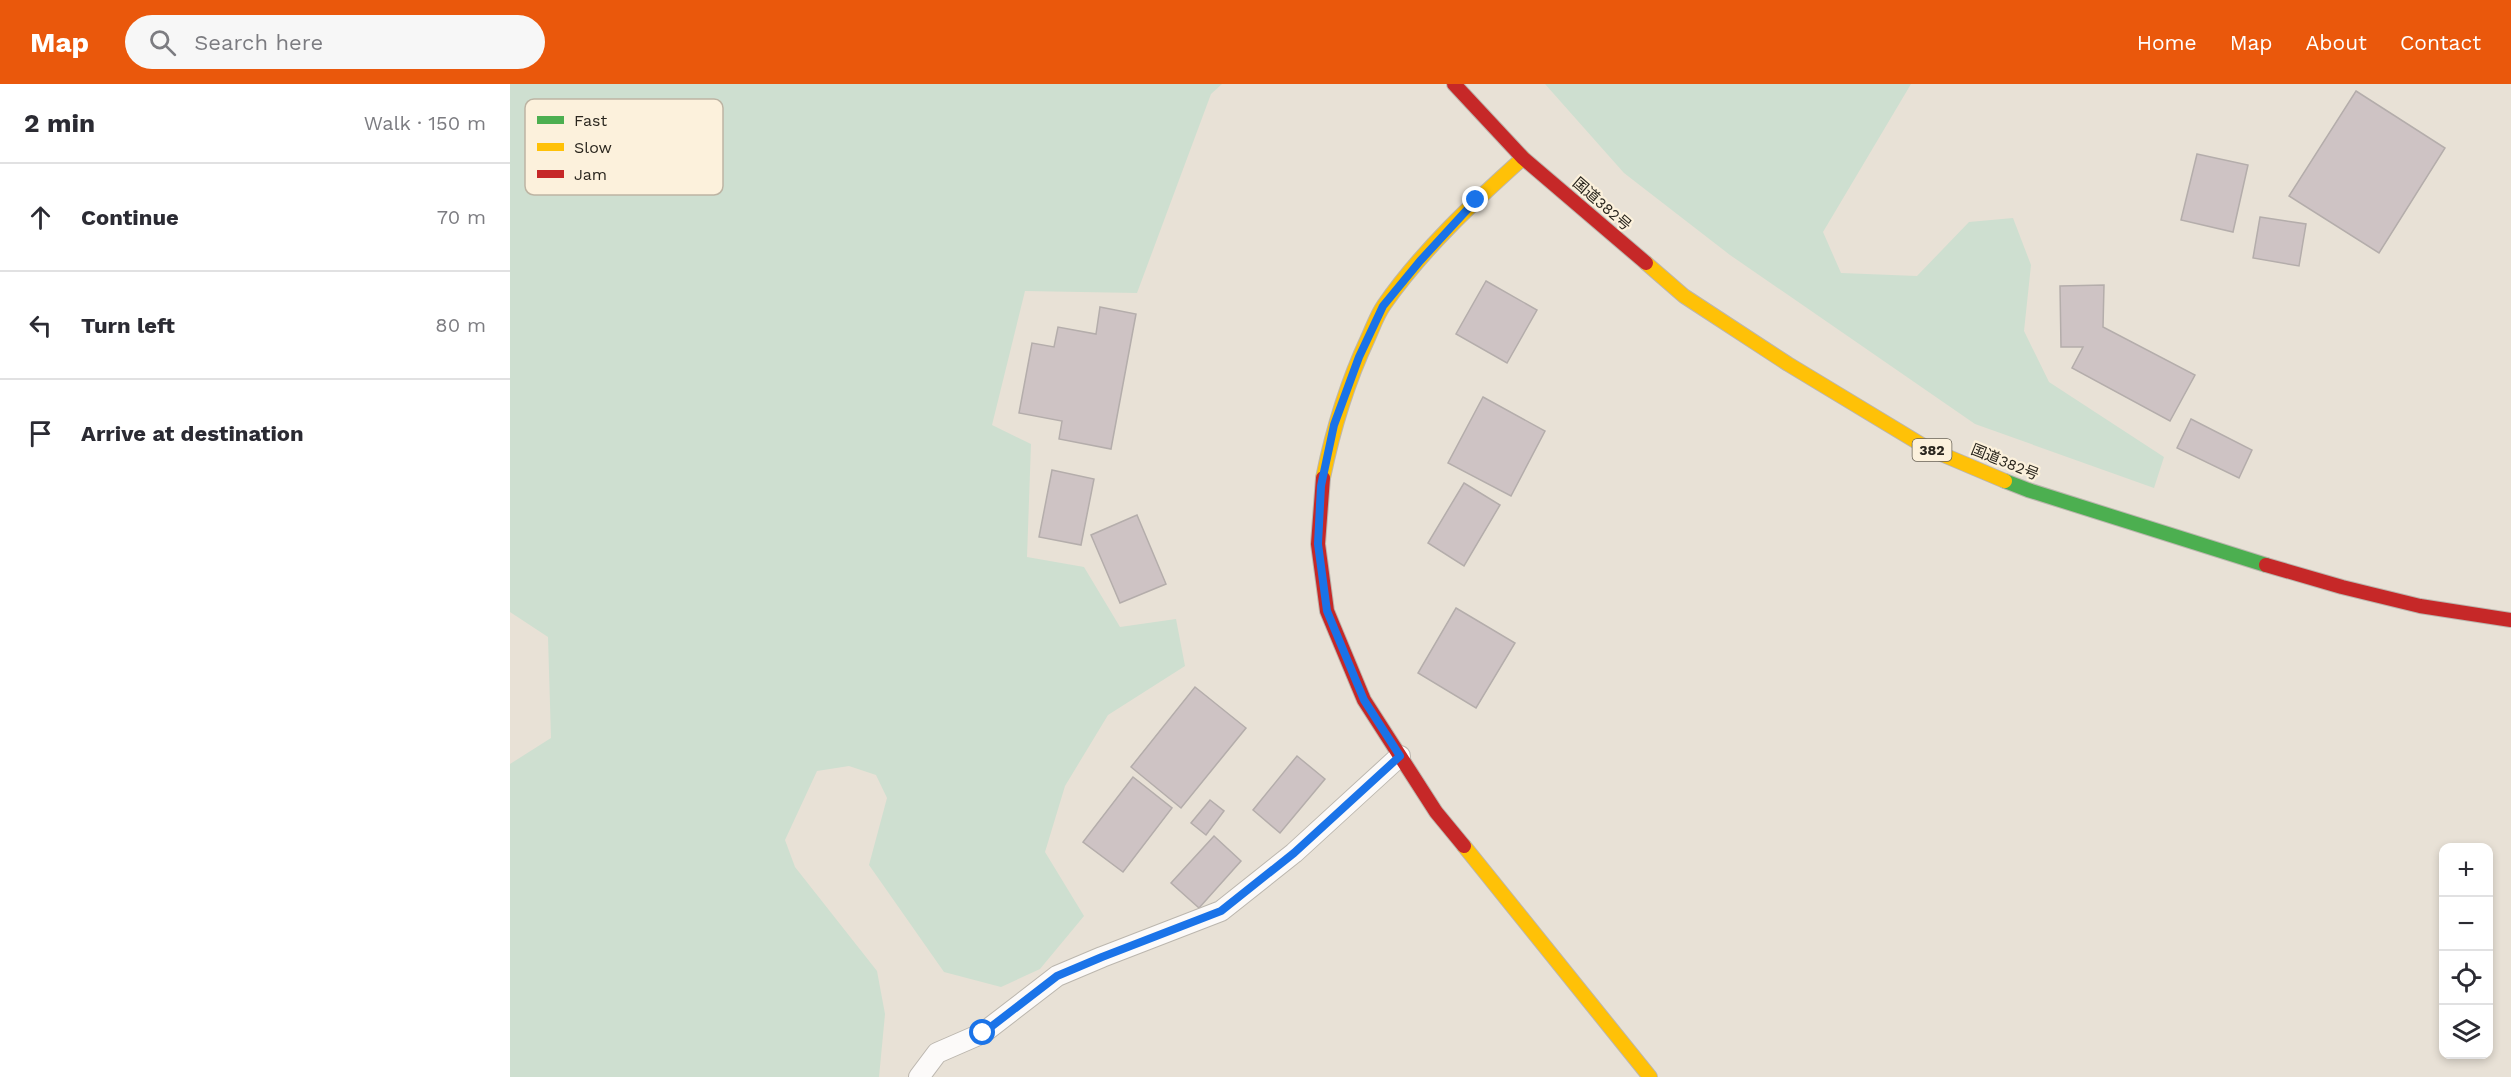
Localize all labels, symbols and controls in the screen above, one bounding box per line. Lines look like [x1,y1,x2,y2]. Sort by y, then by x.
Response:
search box [125,15,545,69]
text: Map [30,26,89,59]
icon: search [146,26,179,59]
text: Search here [194,30,323,55]
text: Home [2137,30,2197,55]
text: Map [2230,30,2273,55]
text: About [2306,30,2367,55]
text: Contact [2400,30,2481,55]
legend [525,99,723,195]
text: 2 min [24,108,95,138]
text: Walk · 150 m [364,111,486,135]
text: Fast [574,111,607,130]
text: Slow [574,138,612,157]
text: Jam [574,165,607,184]
street label: 国道382号 [1569,174,1635,234]
route end [1462,186,1488,212]
icon: ahead [24,201,57,234]
text: Continue [81,205,179,230]
text: 70 m [437,205,486,229]
icon: left [24,309,57,342]
text: Turn left [81,313,175,338]
text: 80 m [435,313,486,337]
icon: arrive [24,417,57,450]
text: Arrive at destination [81,421,304,446]
road number: 382 [1912,439,1952,461]
street label: 国道382号 [1968,440,2042,484]
map controls [2439,843,2493,1059]
button: + [2439,843,2493,897]
button: − [2439,897,2493,951]
button: locate [2439,951,2493,1005]
button: layers [2439,1005,2493,1059]
route start [969,1019,995,1045]

